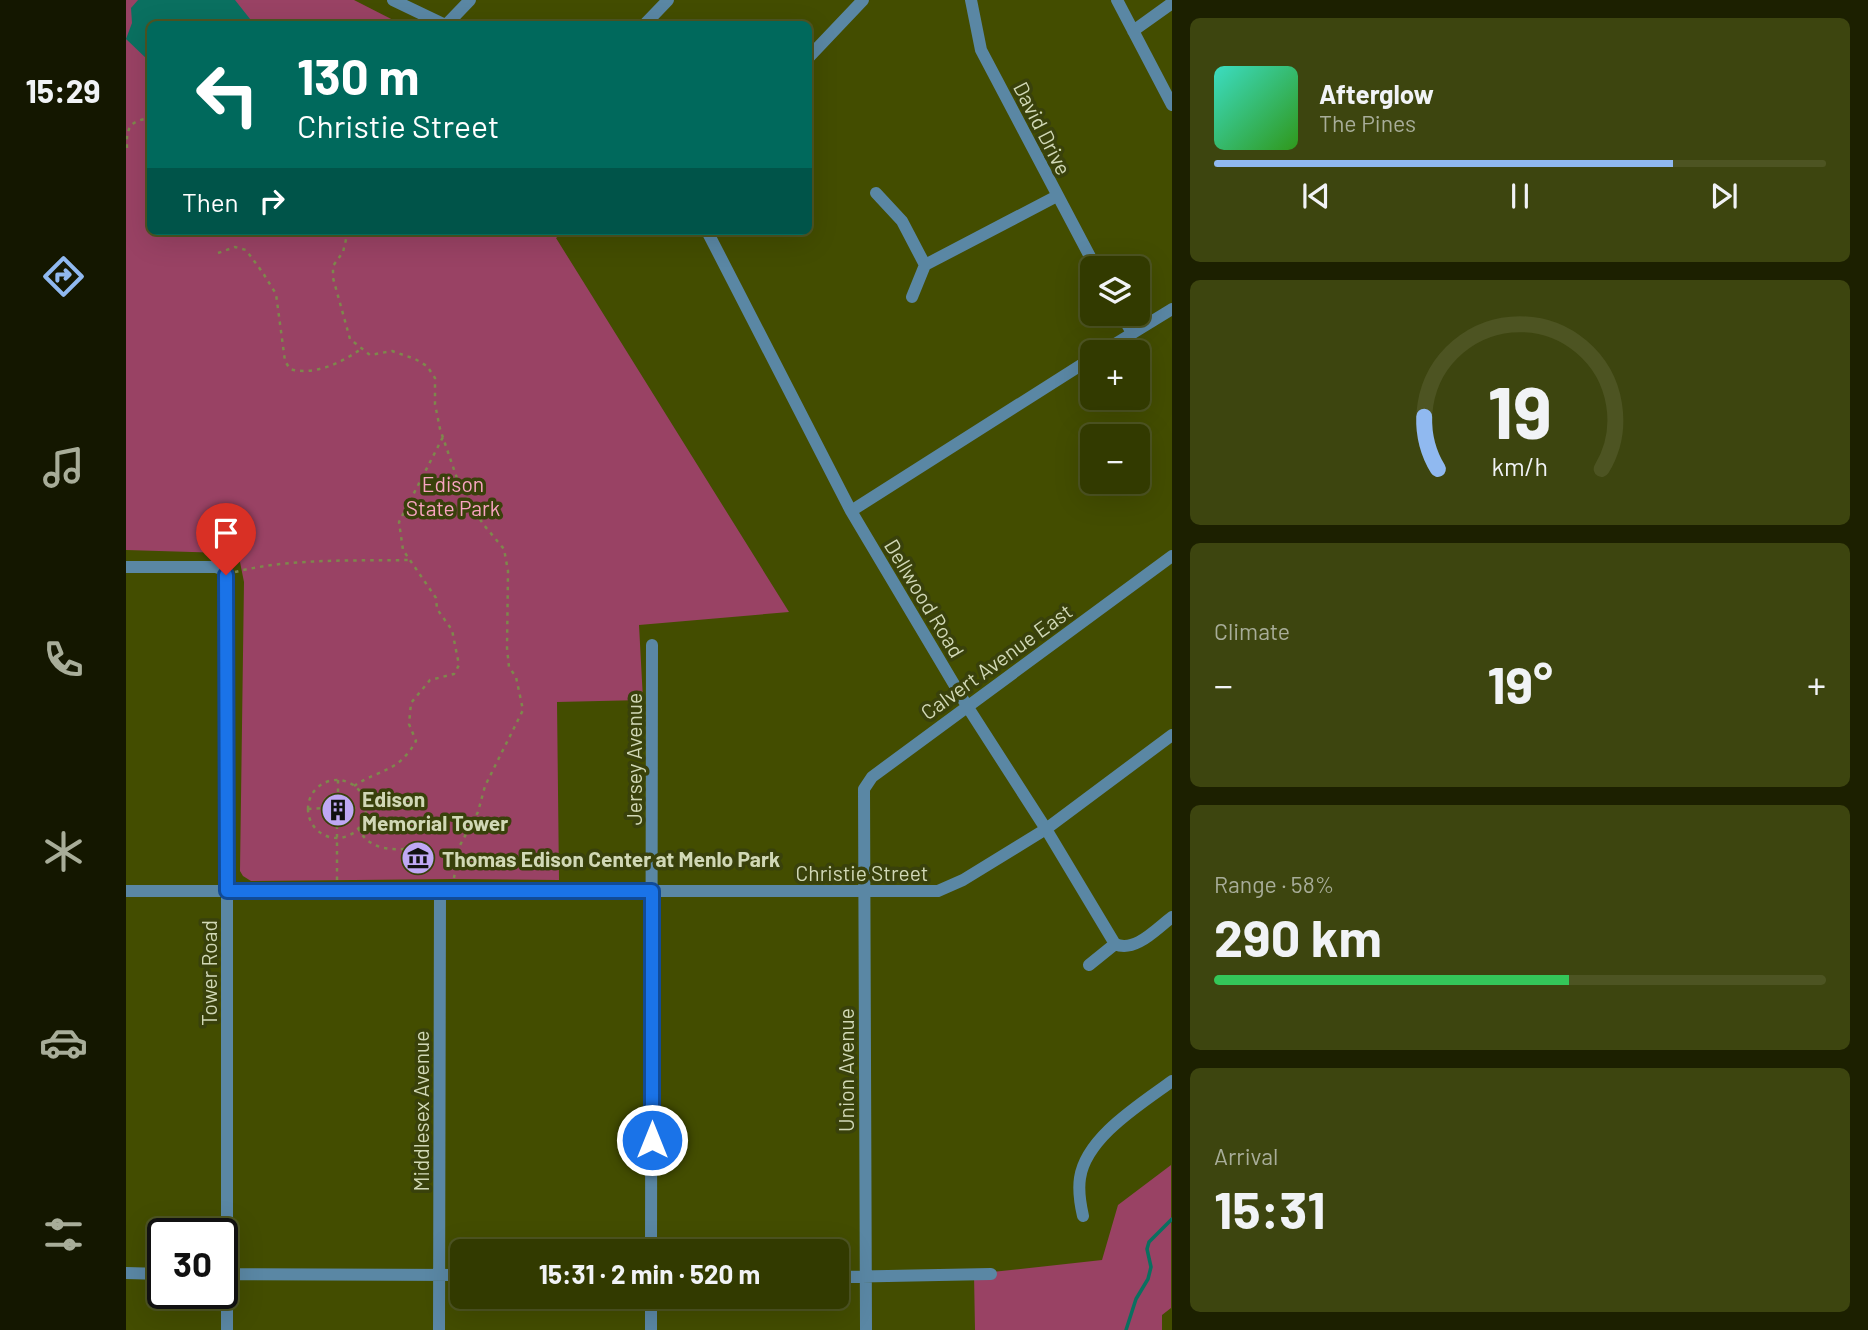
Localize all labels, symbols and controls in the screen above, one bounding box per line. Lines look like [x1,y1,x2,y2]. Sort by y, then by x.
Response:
text: 130 m [297,46,419,105]
icon: left [182,49,273,140]
text: 15:29 [25,71,101,109]
street label: David Drive [1009,77,1077,179]
text: Afterglow [1319,78,1434,109]
text: Christie Street [297,106,499,144]
text: The Pines [1319,109,1416,137]
icon: previous [1297,177,1335,215]
icon: pause [1501,177,1539,215]
icon: next [1705,177,1743,215]
icon: right [253,182,291,220]
text: Then [182,186,239,217]
icon: directions [39,252,88,301]
map controls [1080,256,1150,494]
button: layers [1080,256,1150,326]
button: + [1080,340,1150,410]
text: 19 [1488,366,1552,454]
button: − [1080,424,1150,494]
icon: music [39,443,88,492]
text: km/h [1492,450,1548,480]
park label: Edison State Park [406,471,500,520]
pin [196,503,256,575]
icon: arrive [207,514,245,552]
street label: Dellwood Road [880,534,970,662]
street label: Calvert Avenue East [915,598,1077,724]
text: Climate [1214,617,1290,645]
icon: phone [39,635,88,684]
text: 19° [1487,652,1553,714]
text: − [1214,661,1233,707]
text: + [1807,661,1826,707]
street label: Jersey Avenue [621,693,646,825]
place label: Edison Memorial Tower [362,786,508,835]
building icon: Edison Memorial Tower [319,791,357,829]
icon: climate [39,827,88,876]
museum icon: Thomas Edison Center at Menlo Park [399,839,437,877]
place label: Thomas Edison Center at Menlo Park [442,846,780,871]
street label: Christie Street [796,860,928,885]
text: Range · 58% [1214,870,1334,898]
text: 290 km [1214,905,1382,967]
street label: Tower Road [196,920,221,1026]
street label: Union Avenue [833,1008,858,1132]
icon: car [39,1018,88,1067]
street label: Middlesex Avenue [408,1030,433,1192]
position arrow [615,1103,689,1177]
text: Arrival [1214,1142,1278,1170]
text: 15:31 [1214,1177,1326,1239]
icon: filters [39,1210,88,1259]
speed limit sign: 30 [147,1218,238,1309]
text: 15:31 · 2 min · 520 m [539,1258,760,1289]

